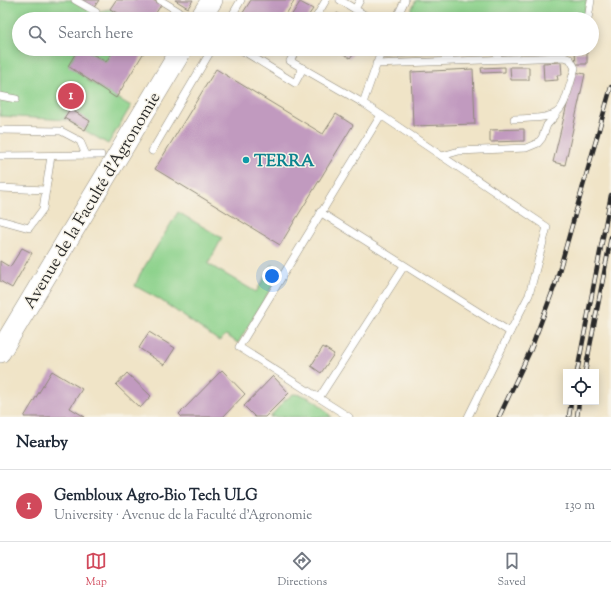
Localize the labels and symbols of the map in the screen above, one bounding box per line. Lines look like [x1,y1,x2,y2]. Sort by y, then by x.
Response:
pin: 1 [58,81,84,111]
street label: Avenue de la Faculté d'Agronomie [18,88,167,314]
place label: TERRA [254,150,315,174]
marker: TERRA [241,155,251,165]
your location [262,266,282,286]

